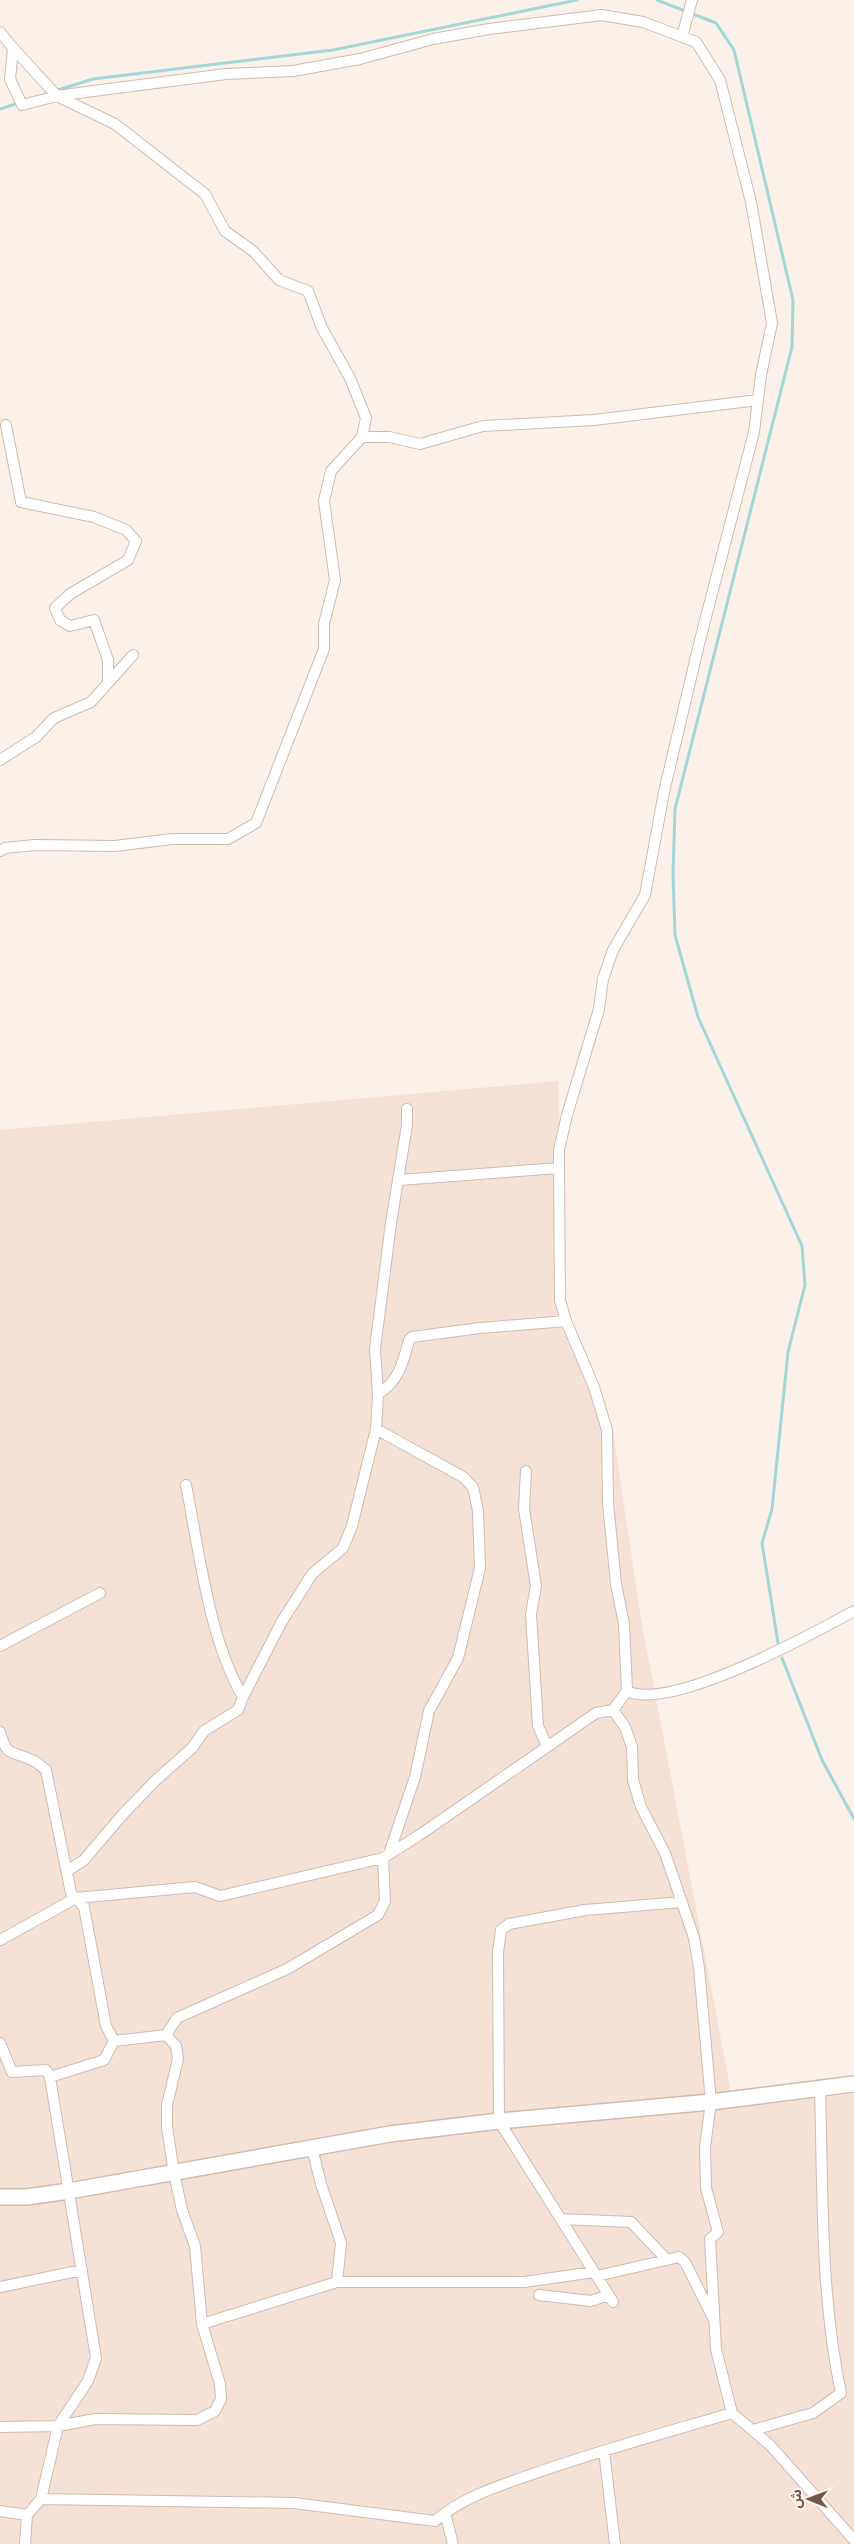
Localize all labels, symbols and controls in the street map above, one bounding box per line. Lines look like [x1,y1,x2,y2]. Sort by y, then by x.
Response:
north arrow [784,2474,834,2524]
text: ش [788,2489,804,2509]

